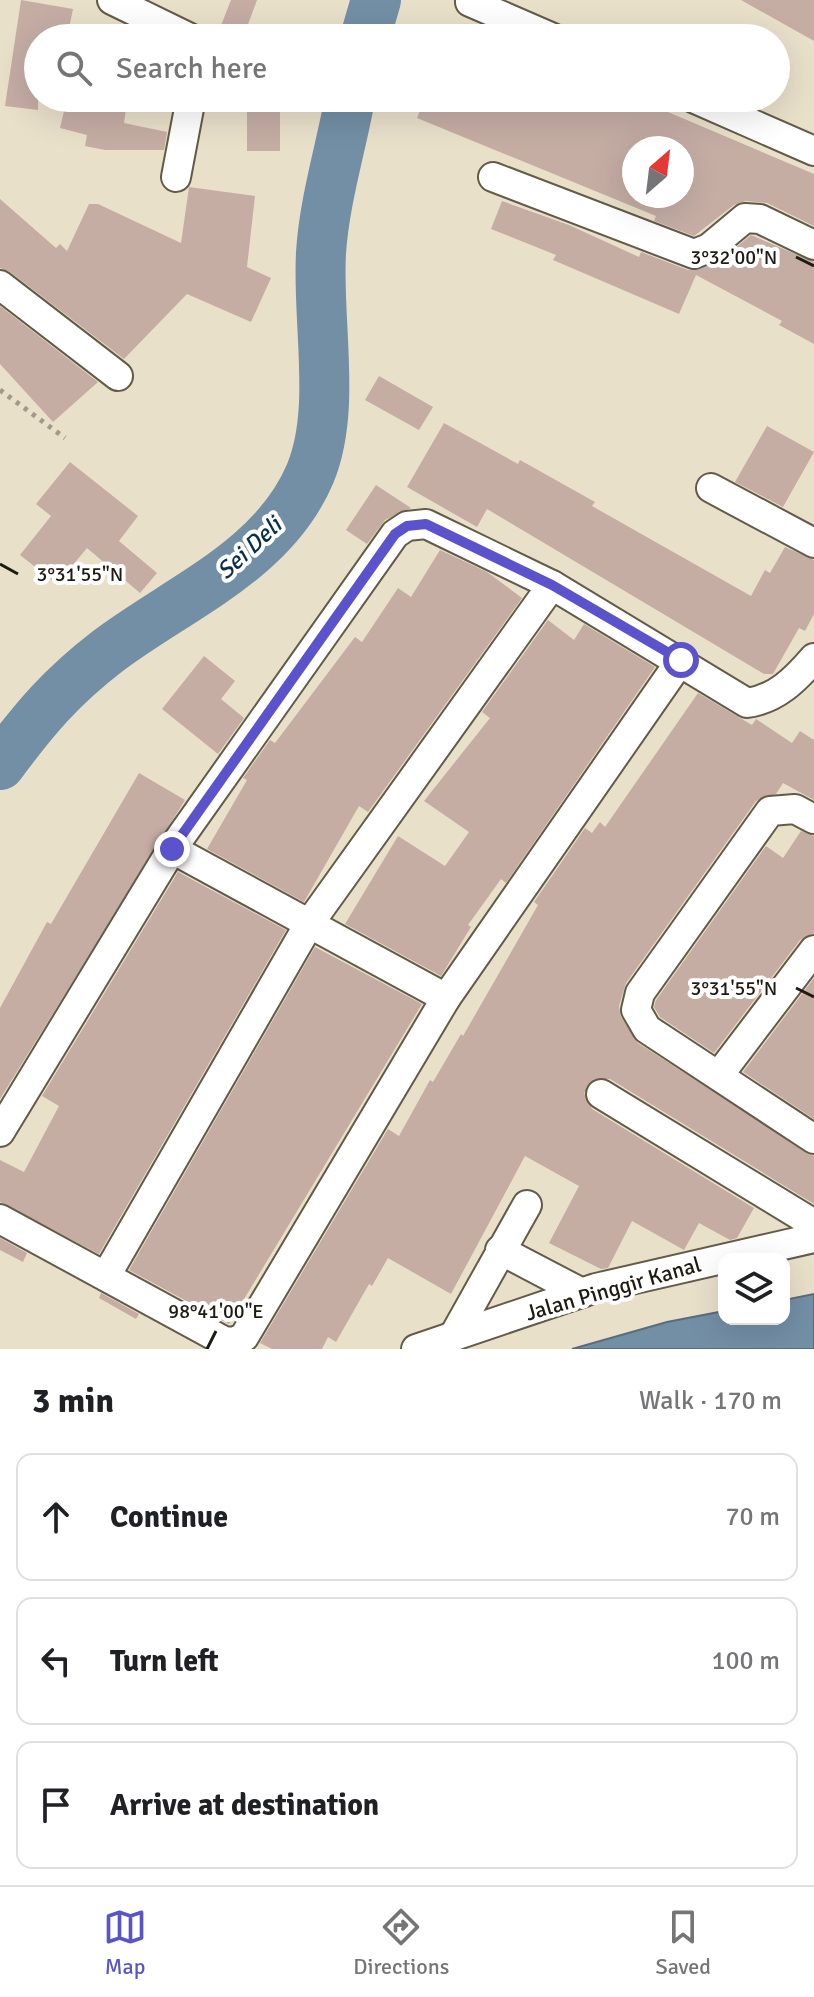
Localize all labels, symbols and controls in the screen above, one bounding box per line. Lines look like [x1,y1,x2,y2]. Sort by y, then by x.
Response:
search box [24,24,790,112]
icon: search [52,46,96,90]
text: Search here [116,50,267,87]
north arrow [622,136,694,208]
text: 3°32'00"N [691,245,777,270]
water label: Sei Deli [210,509,290,586]
text: 3°31'55"N [37,562,123,587]
route start [663,642,699,678]
route end [154,831,190,867]
text: 3°31'55"N [691,976,777,1001]
street label: Jalan Pinggir Kanal [522,1251,704,1326]
map controls [718,1253,790,1325]
button: layers [718,1253,790,1325]
text: 98°41'00"E [168,1299,264,1324]
text: 3 min [32,1380,114,1422]
text: Walk · 170 m [639,1385,782,1417]
icon: ahead [34,1495,78,1539]
text: Continue [110,1499,228,1536]
text: 70 m [725,1501,780,1533]
icon: left [34,1639,78,1683]
text: Turn left [110,1643,219,1680]
text: 100 m [711,1645,780,1677]
icon: arrive [34,1783,78,1827]
text: Arrive at destination [110,1787,379,1824]
tab: Map [103,1905,147,1980]
tab: Directions [353,1905,449,1980]
tab: Saved [656,1905,711,1980]

